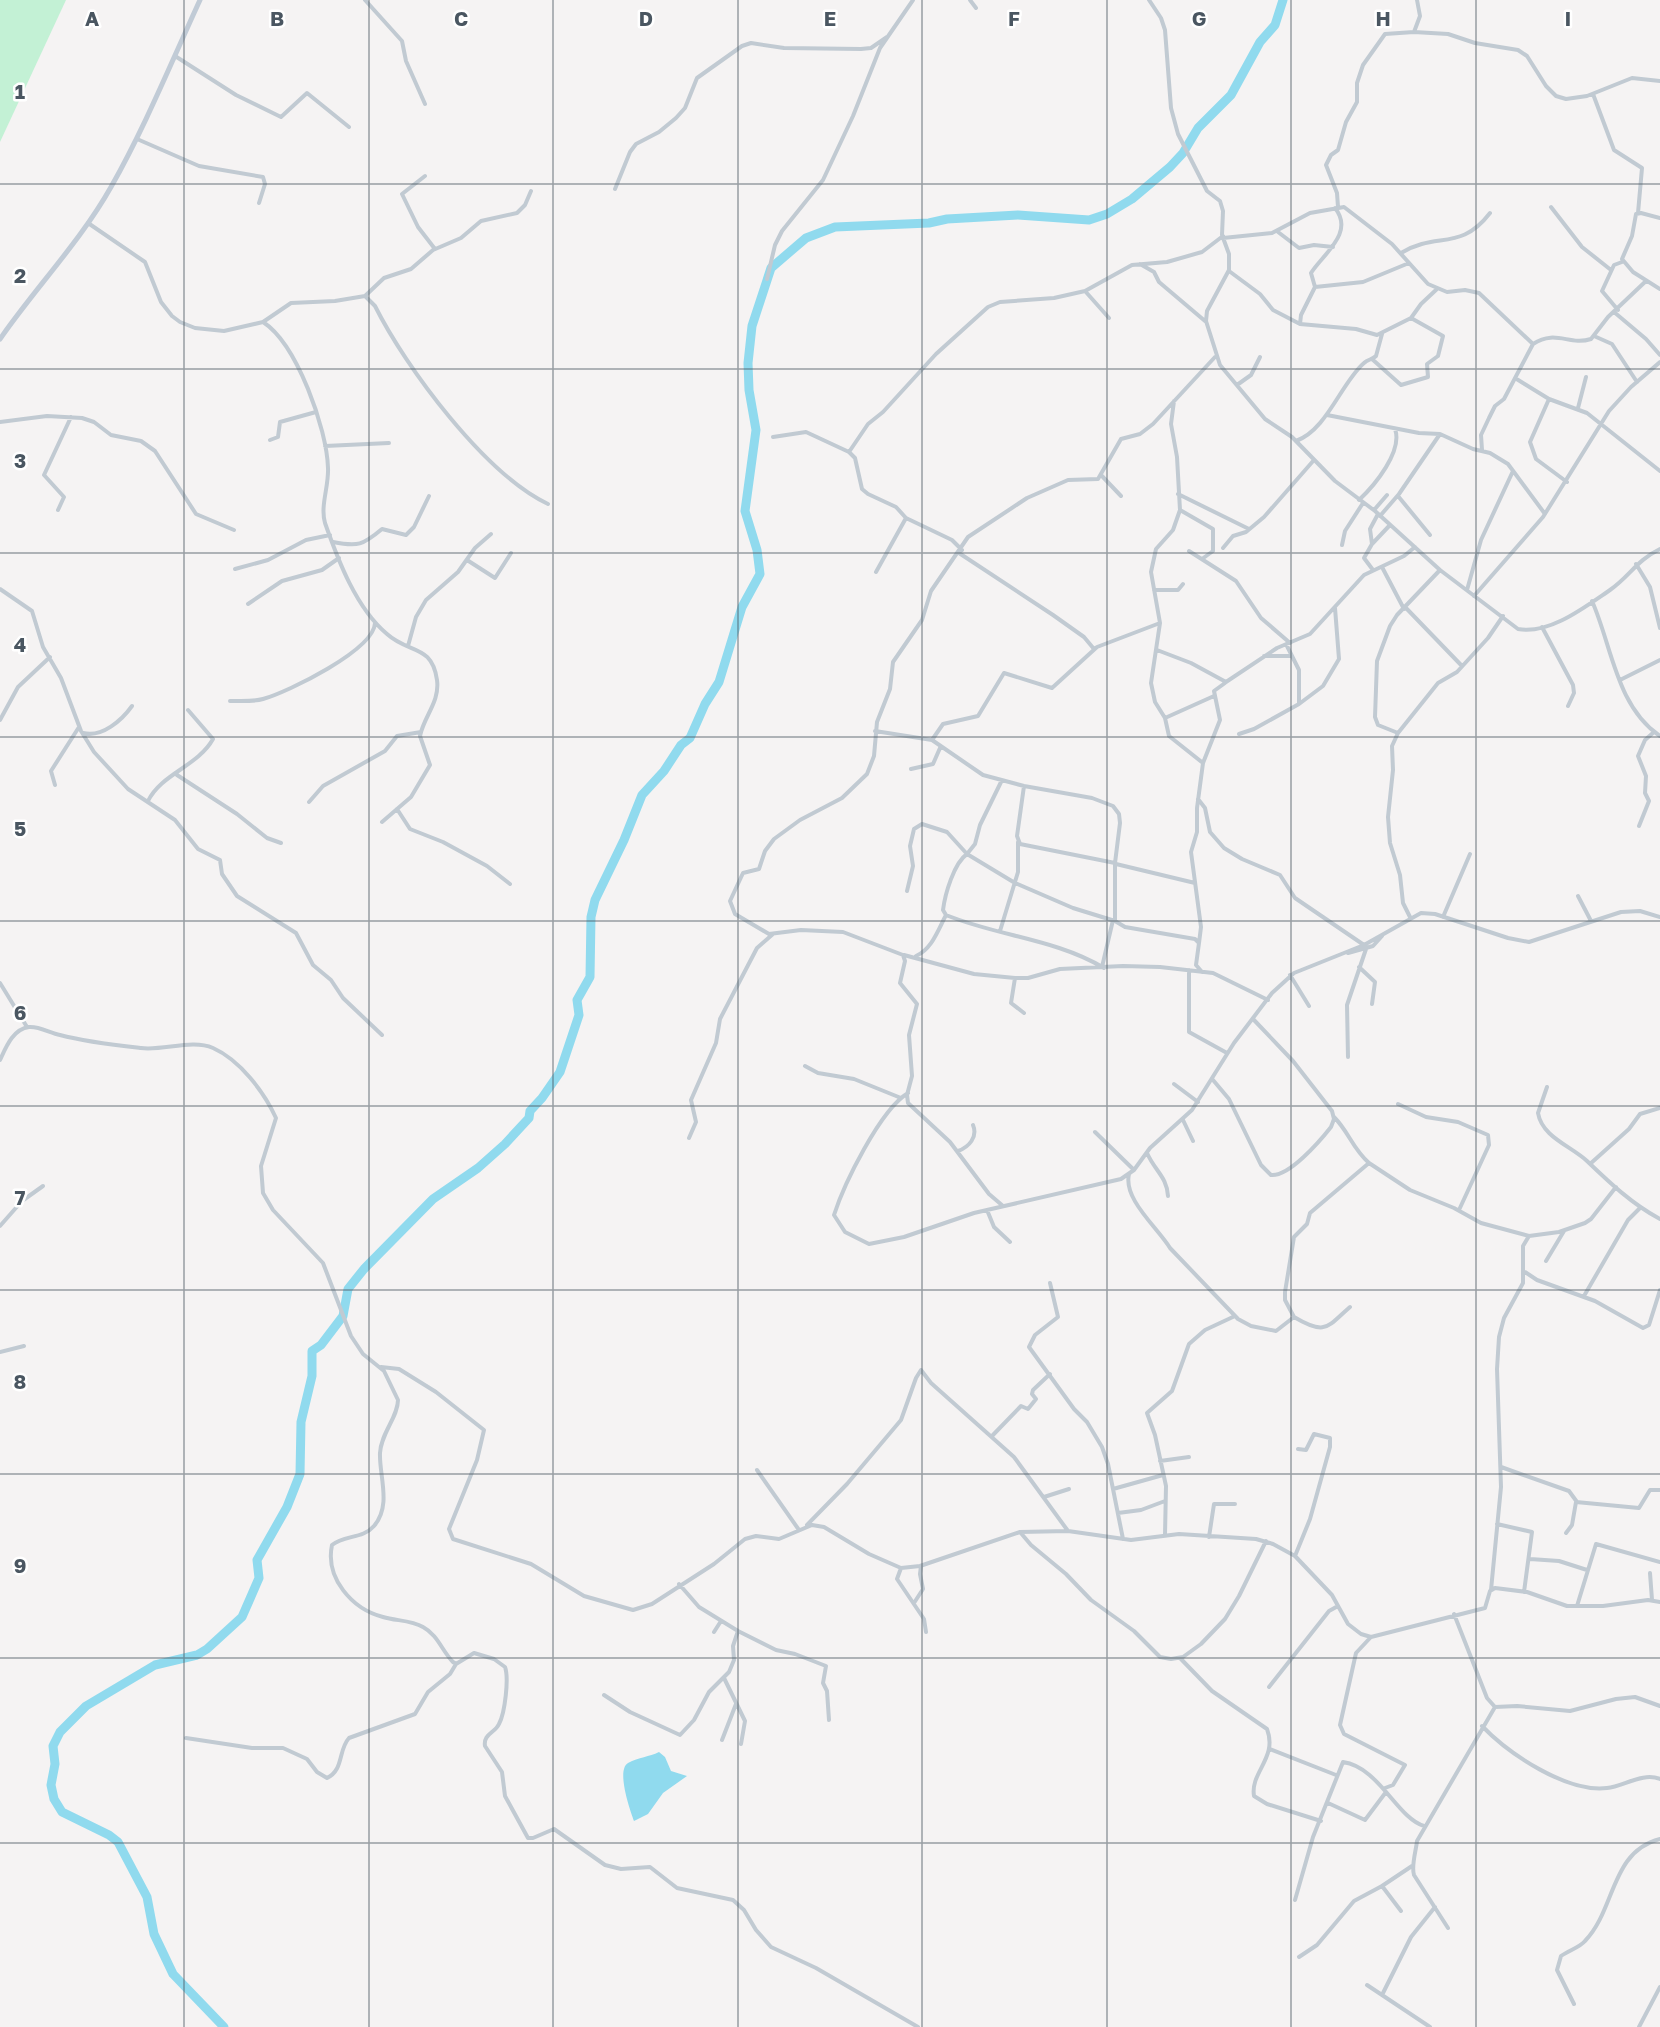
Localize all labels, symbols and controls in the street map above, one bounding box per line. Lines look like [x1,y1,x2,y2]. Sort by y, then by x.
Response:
text: A [85,6,99,30]
text: B [270,6,284,30]
text: C [454,6,468,30]
text: D [639,6,653,30]
text: E [824,6,836,30]
text: F [1008,6,1020,30]
text: G [1192,6,1206,30]
text: H [1375,6,1391,30]
text: I [1565,6,1571,30]
text: 1 [15,79,25,103]
text: 2 [14,263,26,287]
text: 3 [14,448,26,472]
text: 4 [14,632,26,656]
text: 5 [14,816,26,840]
text: 6 [14,1000,26,1024]
text: 7 [15,1185,26,1209]
text: 8 [14,1369,26,1393]
text: 9 [14,1553,26,1577]

